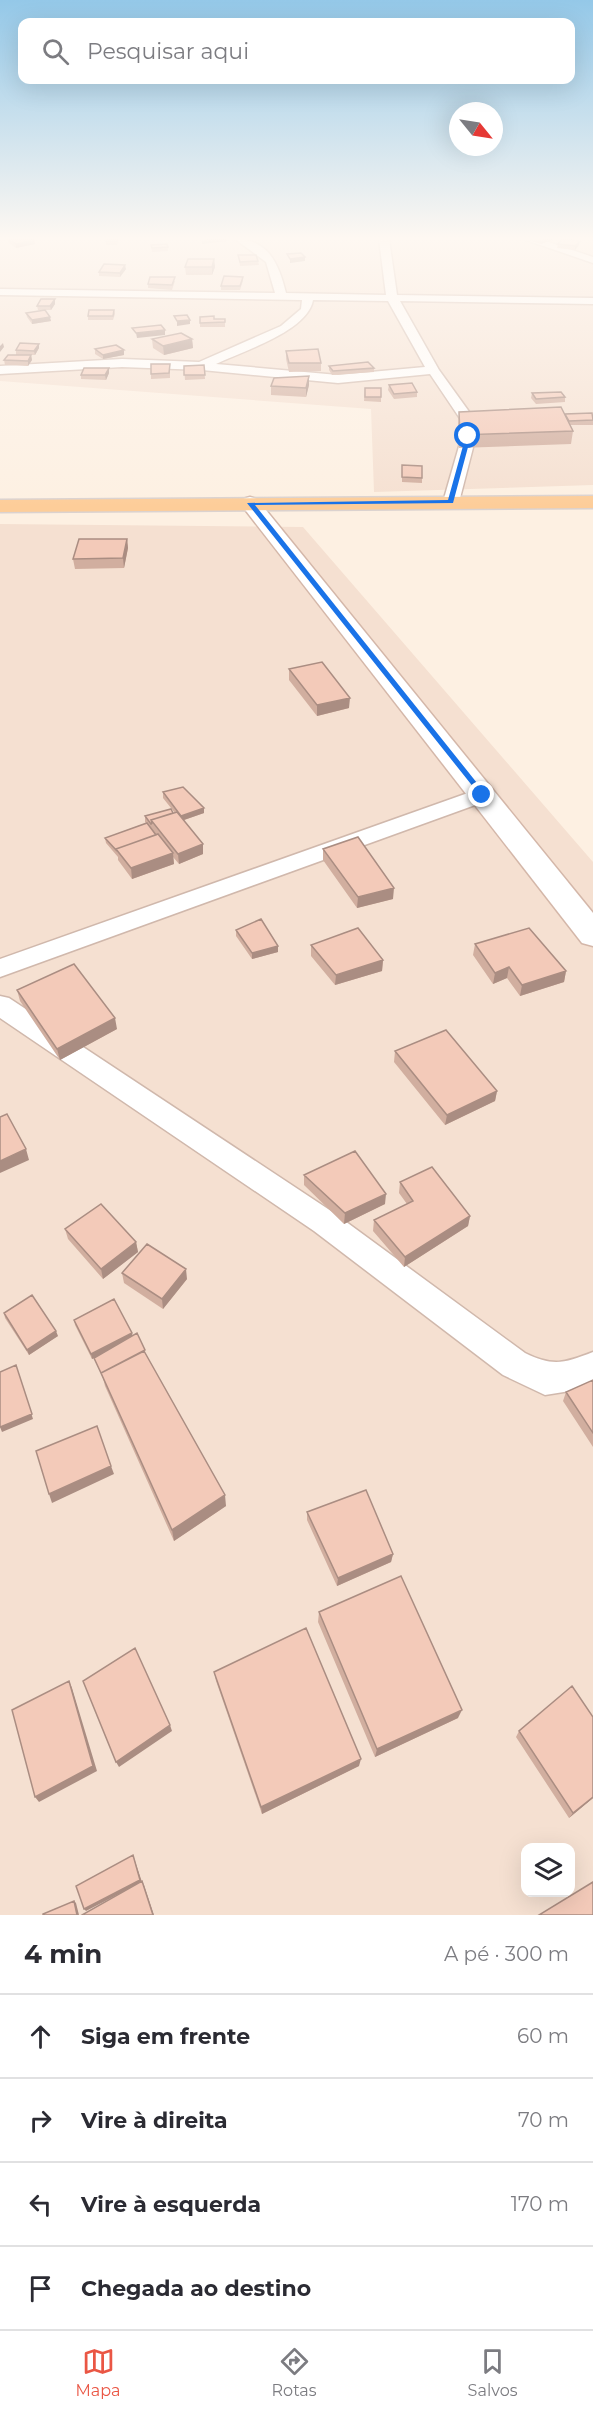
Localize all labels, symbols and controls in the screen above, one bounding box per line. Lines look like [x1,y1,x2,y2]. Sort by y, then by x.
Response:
search box [18,18,575,84]
icon: search [39,35,72,68]
text: Pesquisar aqui [87,38,249,65]
north arrow [449,102,503,156]
route start [454,422,480,448]
route end [468,781,494,807]
map controls [521,1843,575,1897]
button: layers [521,1843,575,1897]
text: 4 min [24,1938,102,1970]
text: A pé · 300 m [444,1942,569,1966]
icon: ahead [24,2020,57,2053]
text: Siga em frente [81,2023,250,2050]
text: 60 m [517,2024,569,2048]
icon: right [24,2104,57,2137]
text: Vire à direita [81,2107,228,2134]
text: 70 m [518,2108,569,2132]
icon: left [24,2188,57,2221]
text: Vire à esquerda [81,2191,261,2218]
text: 170 m [511,2192,569,2216]
icon: arrive [24,2272,57,2305]
text: Chegada ao destino [81,2275,311,2302]
tab: Mapa [76,2345,120,2400]
tab: Rotas [272,2345,317,2400]
tab: Salvos [468,2345,517,2400]

